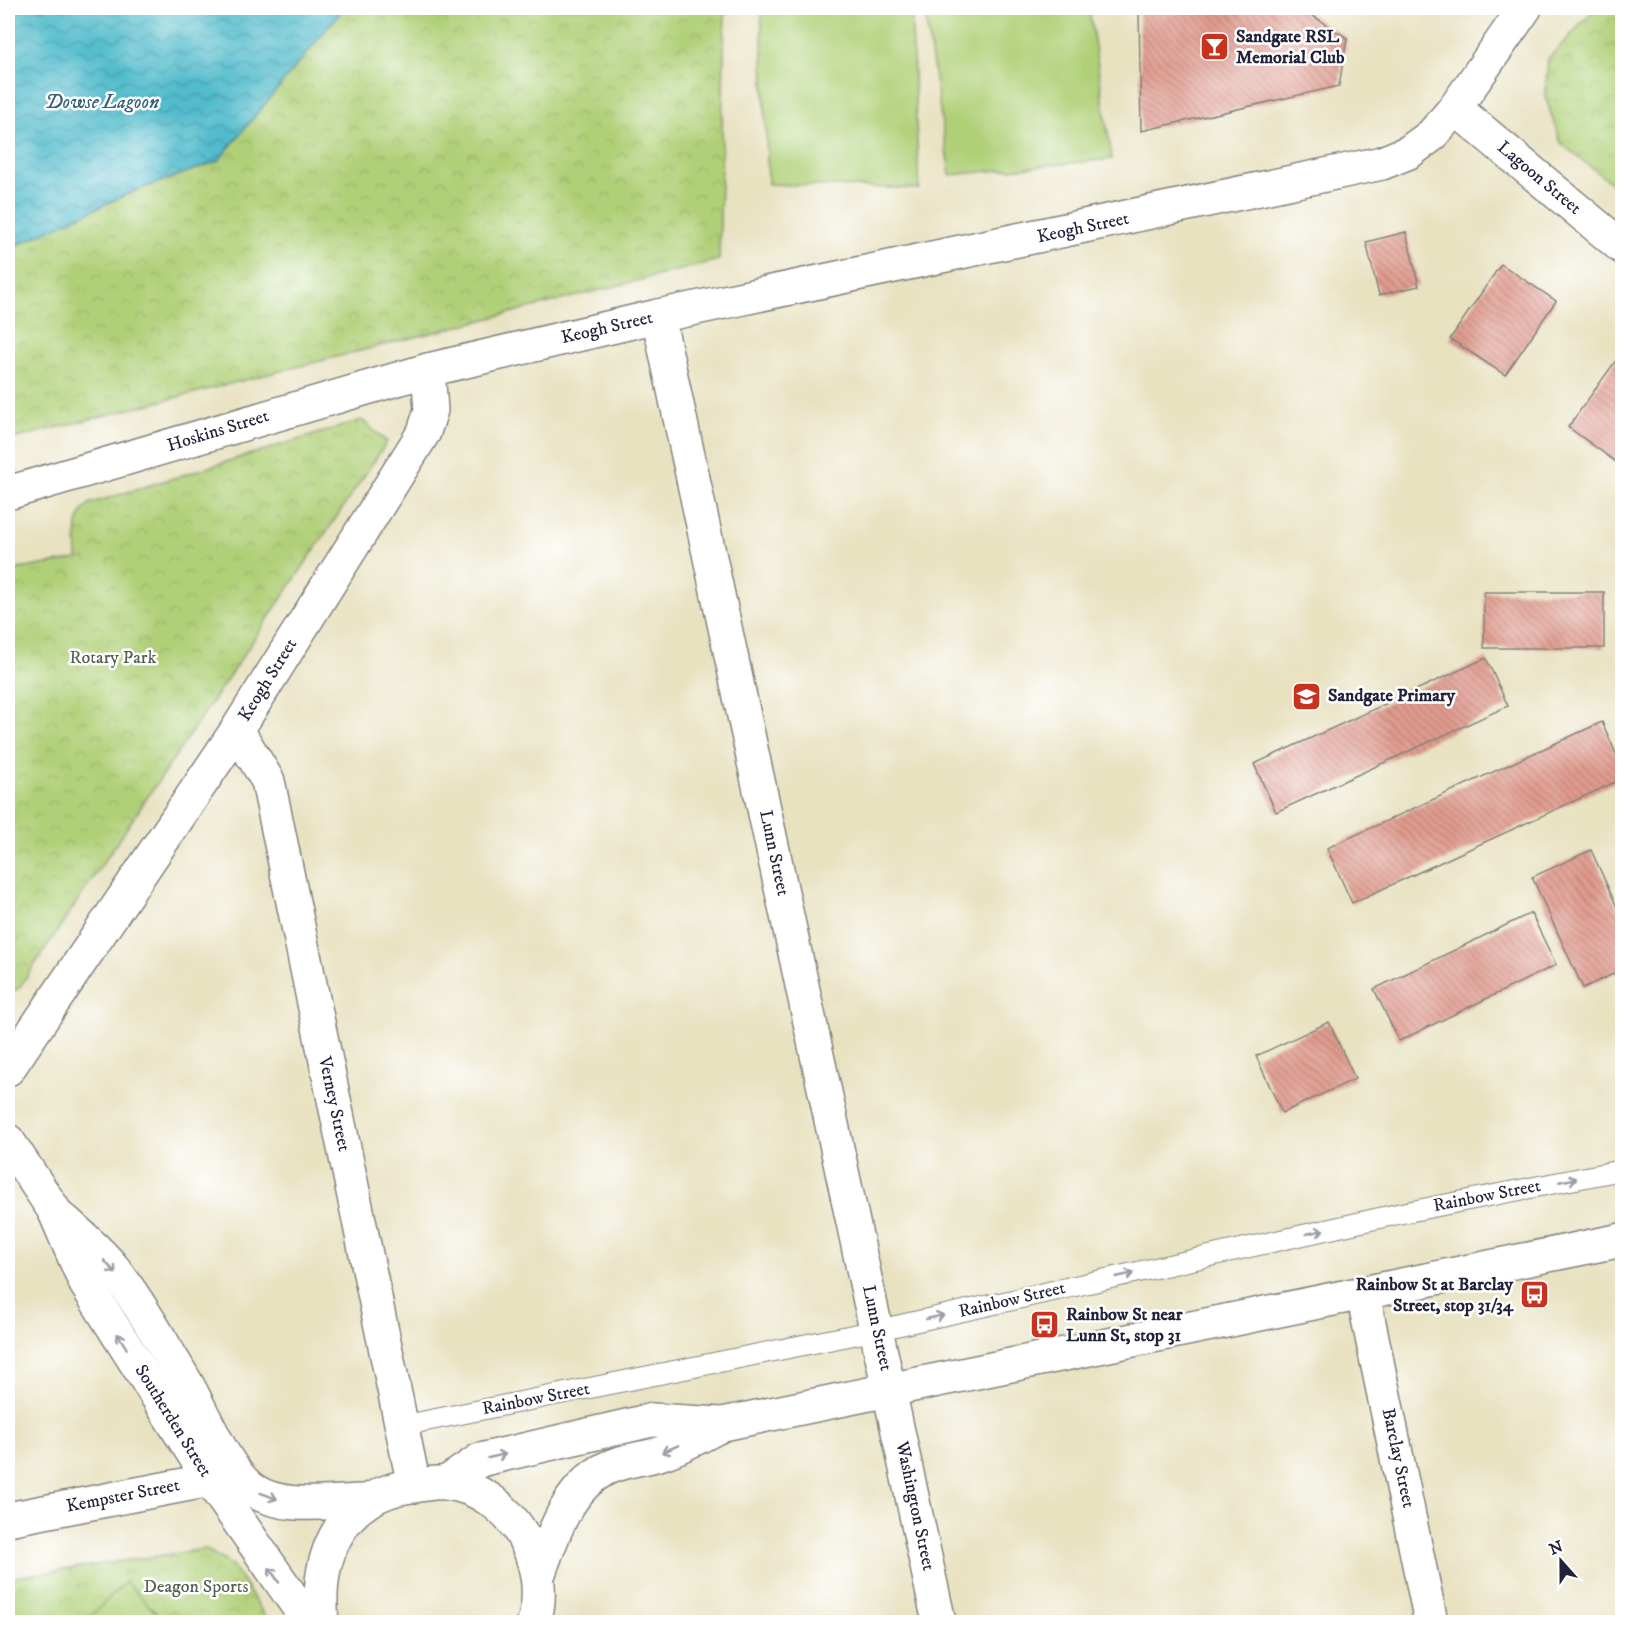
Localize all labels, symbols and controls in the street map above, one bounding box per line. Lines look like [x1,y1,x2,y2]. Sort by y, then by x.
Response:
place label: Sandgate RSL Memorial Club [1236,26,1345,69]
bar icon: Sandgate RSL Memorial Club [1199,31,1231,63]
water label: Dowse Lagoon [45,90,159,115]
street label: Lagoon Street [1493,137,1586,220]
street label: Keogh Street [1035,207,1131,248]
street label: Keogh Street [559,307,655,349]
street label: Hoskins Street [165,405,272,457]
street label: Keogh Street [234,634,302,725]
park label: Rotary Park [70,647,156,669]
school or university icon: Sandgate Primary [1291,680,1323,712]
place label: Sandgate Primary [1328,685,1456,707]
street label: Lunn Street [754,808,794,898]
street label: Verney Street [313,1054,355,1154]
one-way arrow [1558,1174,1577,1185]
street label: Rainbow Street [1432,1175,1543,1217]
one-way arrow [1306,1226,1325,1238]
one-way arrow [104,1259,117,1275]
one-way arrow [1115,1268,1134,1280]
place label: Rainbow St at Barclay Street, stop 31/34 [1356,1274,1514,1317]
street label: Rainbow Street [957,1277,1068,1323]
bus stop icon: Rainbow St at Barclay Street, stop 31/34 [1518,1279,1550,1311]
street label: Lunn Street [857,1283,897,1373]
place label: Rainbow St near Lunn St, stop 31 [1066,1304,1183,1347]
bus stop icon: Rainbow St near Lunn St, stop 31 [1029,1309,1061,1341]
one-way arrow [925,1311,944,1322]
one-way arrow [116,1334,128,1350]
street label: Southerden Street [130,1361,216,1481]
street label: Rainbow Street [481,1378,592,1420]
street label: Barclay Street [1377,1406,1419,1510]
street label: Washington Street [890,1438,939,1573]
one-way arrow [662,1444,680,1456]
one-way arrow [487,1449,506,1461]
street label: Kempster Street [65,1474,182,1518]
one-way arrow [259,1492,278,1503]
north arrow [1531,1531,1591,1591]
text: N [1546,1536,1566,1560]
one-way arrow [268,1568,280,1584]
park label: Deagon Sports [144,1576,248,1598]

